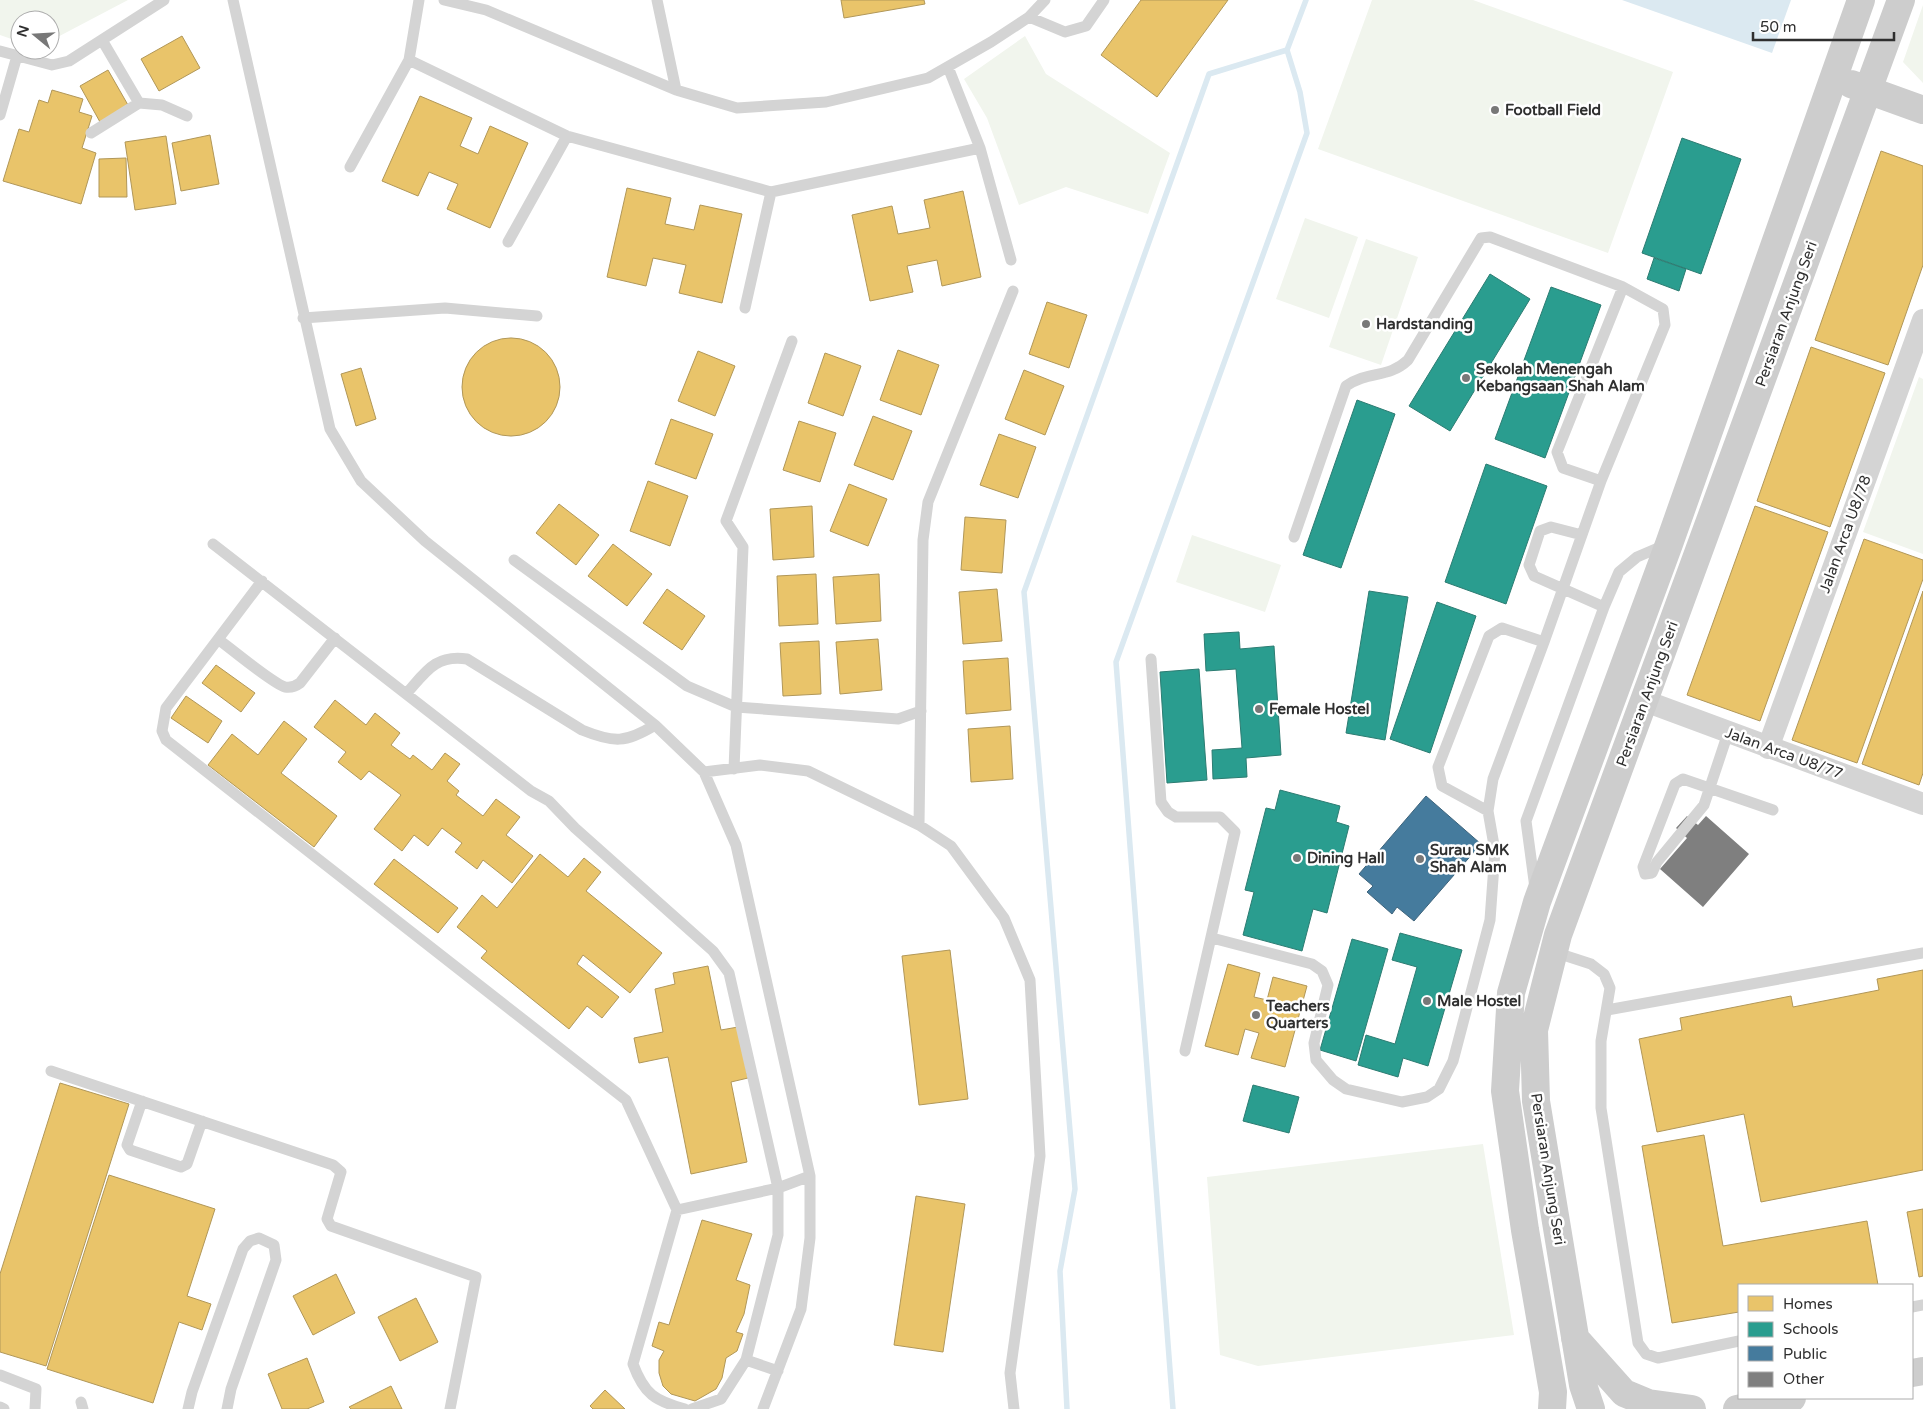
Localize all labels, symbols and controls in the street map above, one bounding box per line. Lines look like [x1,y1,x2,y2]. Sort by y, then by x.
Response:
north arrow [10,10,60,60]
scale bar [1753,10,1894,42]
text: 50 m [1760,18,1797,36]
text: N [13,23,33,39]
place label: Football Field [1505,101,1601,119]
marker: Football Field [1489,104,1501,116]
street label: Persiaran Anjung Seri [1751,239,1821,389]
place label: Hardstanding [1376,315,1473,334]
marker: Hardstanding [1360,318,1372,330]
place label: Sekolah Menengah Kebangsaan Shah Alam [1476,360,1645,396]
marker: Sekolah Menengah Kebangsaan Shah Alam [1460,372,1472,384]
street label: Jalan Arca U8/78 [1815,473,1875,595]
street label: Persiaran Anjung Seri [1612,619,1682,769]
place label: Female Hostel [1269,700,1370,718]
marker: Female Hostel [1253,703,1265,715]
street label: Jalan Arca U8/77 [1723,723,1845,783]
place label: Surau SMK Shah Alam [1430,841,1509,876]
place label: Dining Hall [1307,849,1384,868]
marker: Dining Hall [1291,852,1303,864]
marker: Surau SMK Shah Alam [1414,853,1426,865]
place label: Male Hostel [1437,992,1521,1010]
marker: Male Hostel [1421,995,1433,1007]
place label: Teachers Quarters [1265,997,1330,1032]
marker: Teachers Quarters [1250,1009,1262,1021]
street label: Persiaran Anjung Seri [1527,1092,1569,1246]
legend [1738,1284,1913,1399]
text: Homes [1783,1295,1833,1313]
text: Schools [1783,1320,1839,1338]
text: Public [1783,1345,1827,1363]
text: Other [1783,1370,1825,1388]

